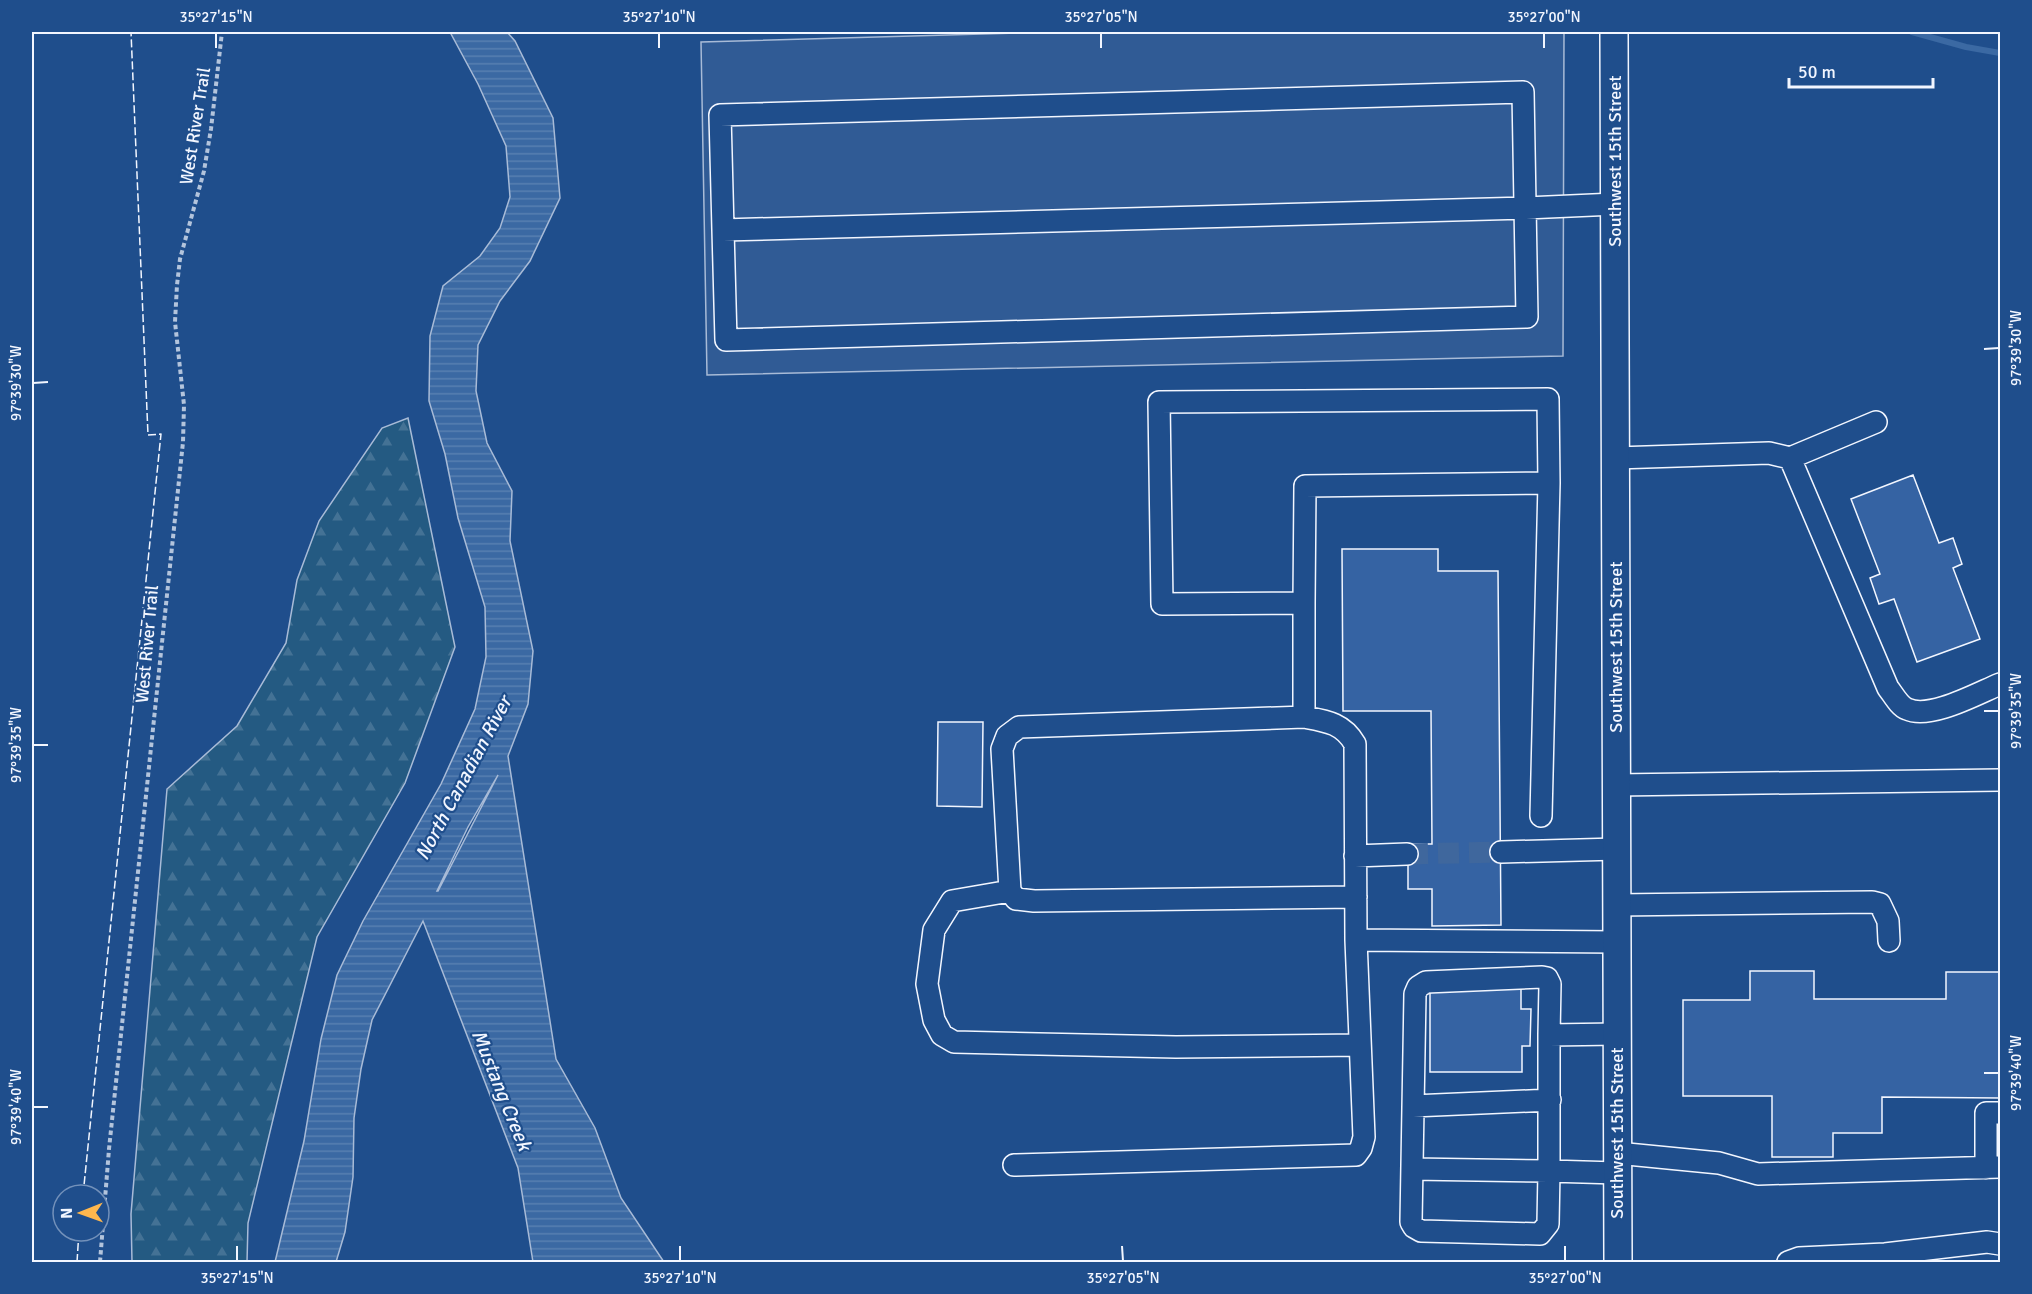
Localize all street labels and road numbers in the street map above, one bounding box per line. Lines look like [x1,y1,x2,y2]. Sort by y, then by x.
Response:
street label: West River Trail [175,66,215,186]
street label: Southwest 15th Street [1604,75,1626,247]
street label: Southwest 15th Street [1605,561,1627,733]
street label: West River Trail [131,584,163,704]
street label: Southwest 15th Street [1606,1047,1628,1219]

